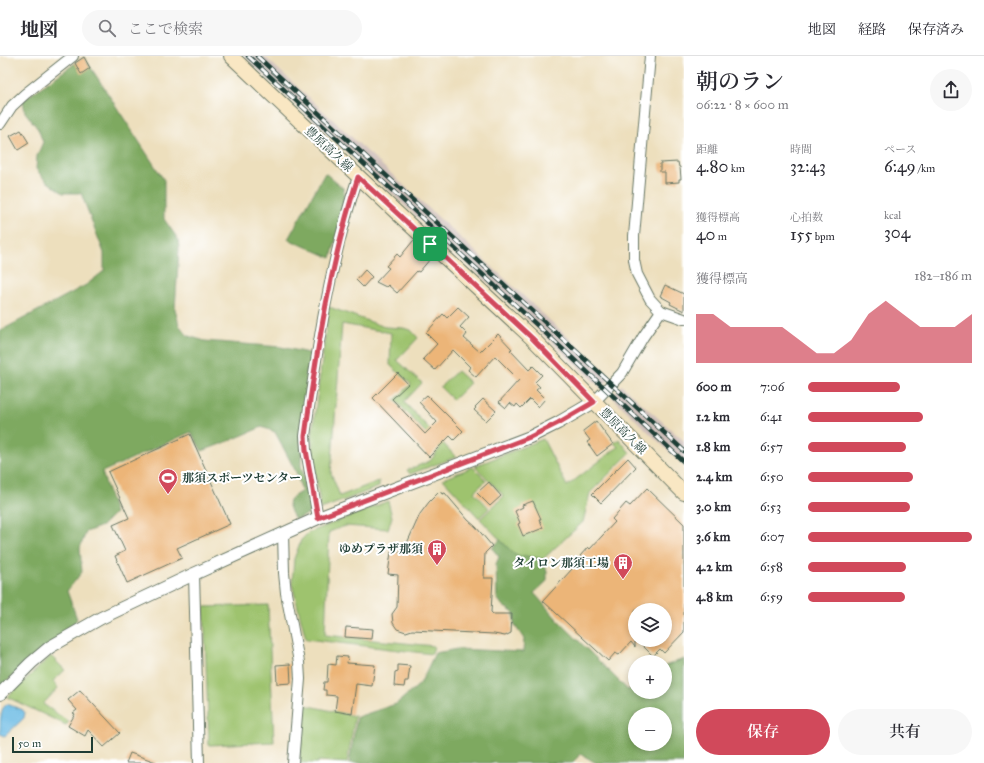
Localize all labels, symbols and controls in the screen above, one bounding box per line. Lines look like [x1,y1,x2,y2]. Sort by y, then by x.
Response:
search box [82,10,362,46]
icon: search [96,17,118,39]
text: 地図 [20,18,58,41]
text: ここで検索 [128,20,203,38]
text: 地図 [808,21,836,38]
text: 経路 [858,21,886,38]
text: 保存済み [908,21,964,38]
text: 朝のラン [696,68,784,95]
button: share [930,69,972,111]
text: 06:22 · 8 × 600 m [696,97,789,113]
street label: 豊原高久線 [302,123,356,175]
text: 距離 [696,143,718,156]
text: 時間 [790,143,812,156]
text: ペース [884,143,916,156]
text: 4.80 [696,156,728,177]
text: 32:43 [790,156,826,177]
text: 6:49 [884,156,916,177]
text: km [728,162,745,175]
text: /km [916,162,935,175]
text: kcal [884,209,901,222]
text: 獲得標高 [696,211,740,224]
text: 心拍数 [790,211,823,224]
text: 304 [884,222,910,243]
text: 40 [696,224,715,245]
text: 155 [790,224,812,245]
pin [413,227,447,261]
text: m [715,230,727,243]
text: bpm [812,230,835,243]
icon: arrive [419,233,441,255]
text: 182–186 m [914,268,972,284]
text: 獲得標高 [696,271,748,287]
text: 600 m [696,379,732,395]
text: 7:06 [760,379,784,395]
street label: 豊原高久線 [597,405,649,457]
text: 1.2 km [696,409,730,425]
text: 6:41 [760,409,782,425]
text: 1.8 km [696,439,731,455]
text: 6:57 [760,439,783,455]
sports icon: 那須スポーツセンター [157,467,179,495]
text: 2.4 km [696,469,733,485]
text: 6:50 [760,469,784,485]
place label: 那須スポーツセンター [182,471,301,485]
text: 3.0 km [696,499,731,515]
text: 6:53 [760,499,781,515]
text: 3.6 km [696,529,730,545]
text: 6:07 [760,529,784,545]
building icon: ゆめプラザ那須 [426,538,448,566]
place label: ゆめプラザ那須 [339,542,423,556]
building icon: タイロン那須工場 [612,552,634,580]
place label: タイロン那須工場 [513,556,609,570]
text: 4.2 km [696,559,732,575]
text: 6:58 [760,559,783,575]
text: 4.8 km [696,589,733,605]
text: 6:59 [760,589,783,605]
map controls [628,603,672,751]
button: layers [628,603,672,647]
button: + [628,655,672,699]
button: − [628,707,672,751]
button: 保存 [696,709,830,755]
button: 共有 [838,709,972,755]
scale bar [12,735,93,754]
text: 50 m [18,737,41,750]

